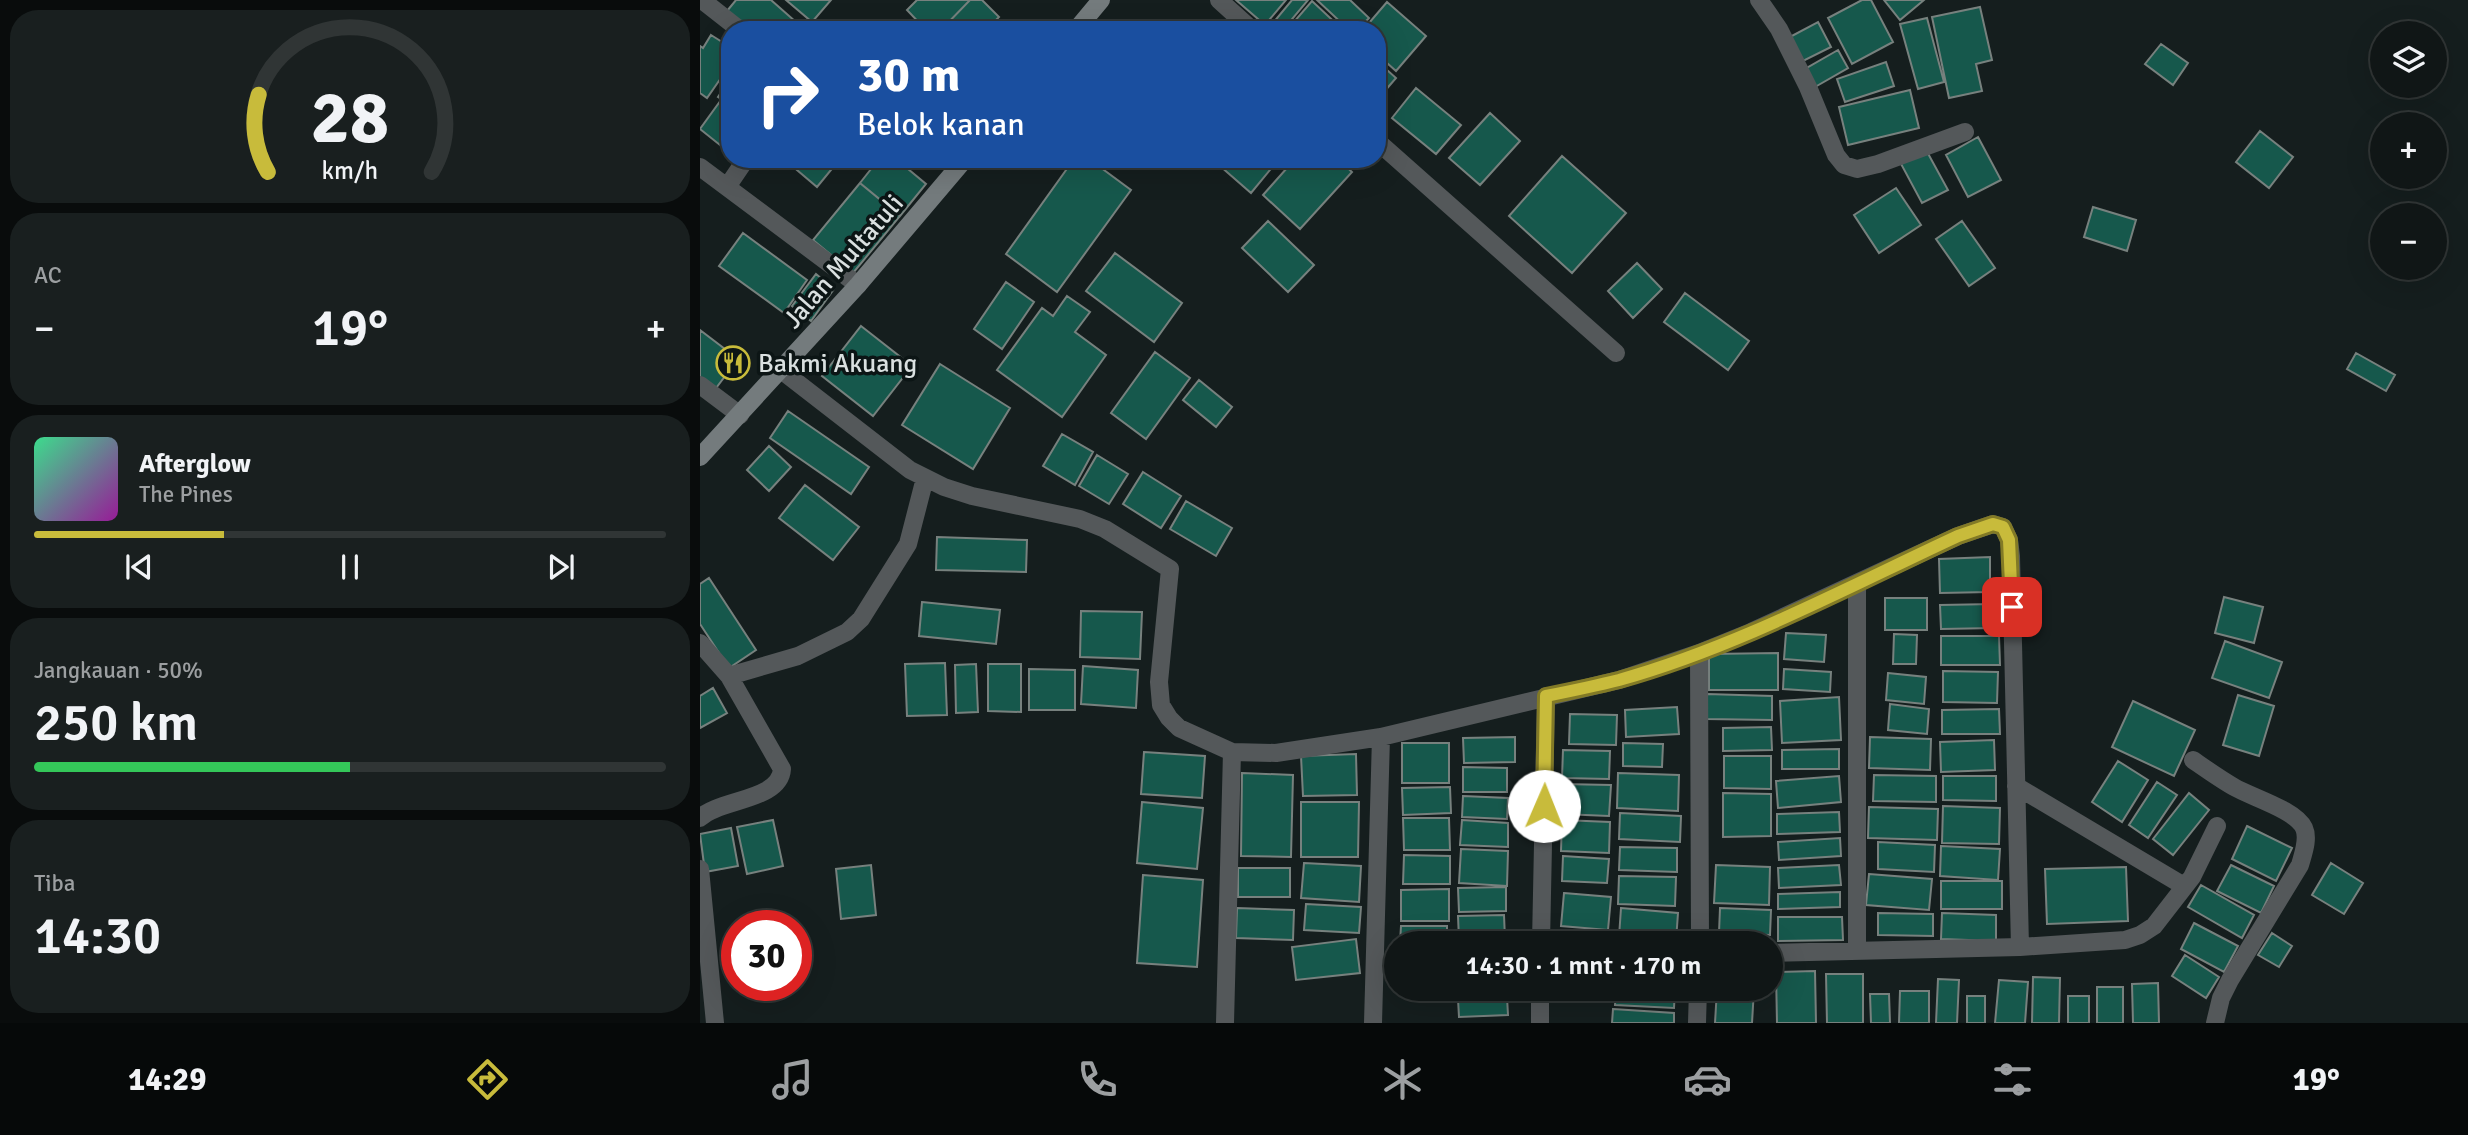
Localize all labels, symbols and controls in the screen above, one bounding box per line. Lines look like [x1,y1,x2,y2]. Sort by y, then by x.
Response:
map controls [2370,21,2447,280]
button: layers [2370,21,2447,98]
text: 30 m [857,45,960,105]
icon: right [742,49,833,140]
text: 28 [311,75,389,164]
text: Belok kanan [857,105,1025,144]
button: + [2370,112,2447,189]
text: km/h [322,155,378,186]
street label: Jalan Multatuli [777,188,911,335]
button: − [2370,203,2447,280]
text: AC [34,261,62,290]
text: 19° [312,296,388,360]
text: − [34,305,55,352]
text: + [645,305,666,352]
restaurant icon: Bakmi Akuang [714,344,752,382]
place label: Bakmi Akuang [758,348,917,380]
text: Afterglow [139,448,251,480]
text: The Pines [139,480,233,509]
icon: previous [120,548,158,586]
icon: pause [331,548,369,586]
icon: next [542,548,580,586]
pin [1982,577,2042,637]
icon: arrive [1993,588,2031,626]
text: Jangkauan · 50% [34,656,203,685]
text: 250 km [34,691,198,755]
position arrow [1507,769,1581,843]
text: Tiba [34,869,75,898]
text: 14:30 [34,904,161,968]
speed limit sign: 30 [721,910,812,1001]
text: 14:30 · 1 mnt · 170 m [1466,950,1701,982]
icon: directions [463,1055,512,1104]
icon: music [768,1055,817,1104]
icon: phone [1073,1055,1122,1104]
icon: climate [1378,1055,1427,1104]
icon: car [1683,1055,1732,1104]
icon: filters [1988,1055,2037,1104]
text: 14:29 [128,1060,207,1099]
text: 19° [2293,1060,2340,1099]

